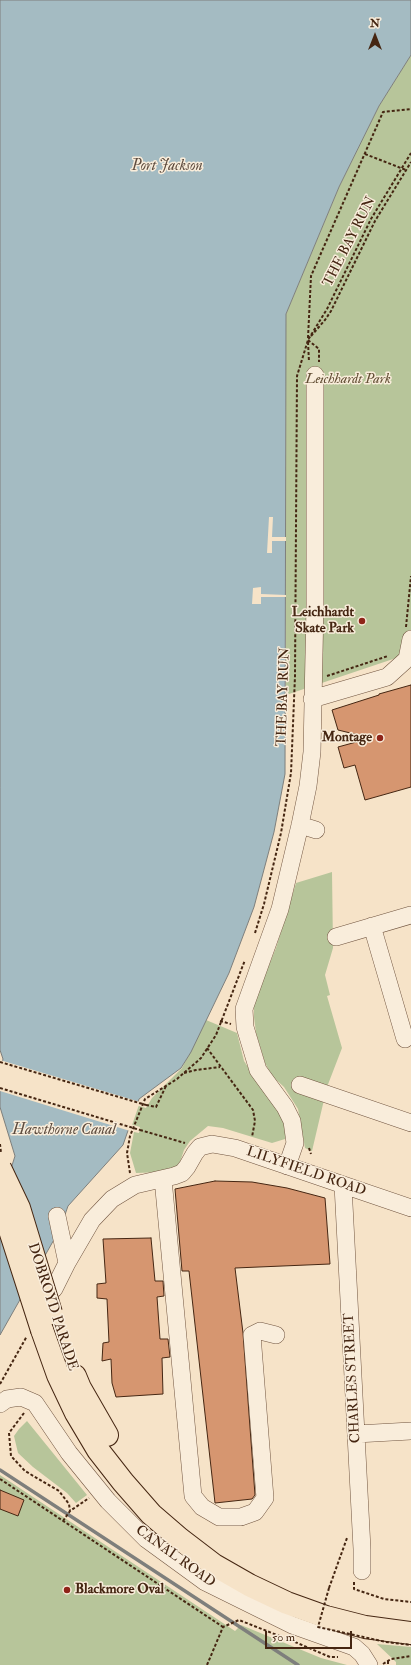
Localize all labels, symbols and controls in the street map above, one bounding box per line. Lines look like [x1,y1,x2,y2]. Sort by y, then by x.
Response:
north arrow [355,16,395,56]
text: N [370,17,380,30]
water label: Port Jackson [131,158,203,176]
street label: THE BAY RUN [320,194,380,290]
park label: Leichhardt Park [305,372,391,388]
place label: Leichhardt Skate Park [292,605,354,638]
marker: Leichhardt Skate Park [357,616,367,626]
street label: THE BAY RUN [274,647,294,747]
place label: Montage [322,730,372,746]
marker: Montage [375,733,385,743]
water label: Hawthorne Canal [12,1122,116,1140]
street label: LILYFIELD ROAD [244,1144,368,1200]
street label: DOBROYD PARADE [23,1241,81,1373]
street label: CHARLES STREET [341,1312,365,1444]
street label: CANAL ROAD [132,1522,218,1592]
place label: Blackmore Oval [75,1582,164,1598]
marker: Blackmore Oval [62,1585,72,1595]
scale bar [267,1623,354,1649]
text: 50 m [272,1630,295,1645]

